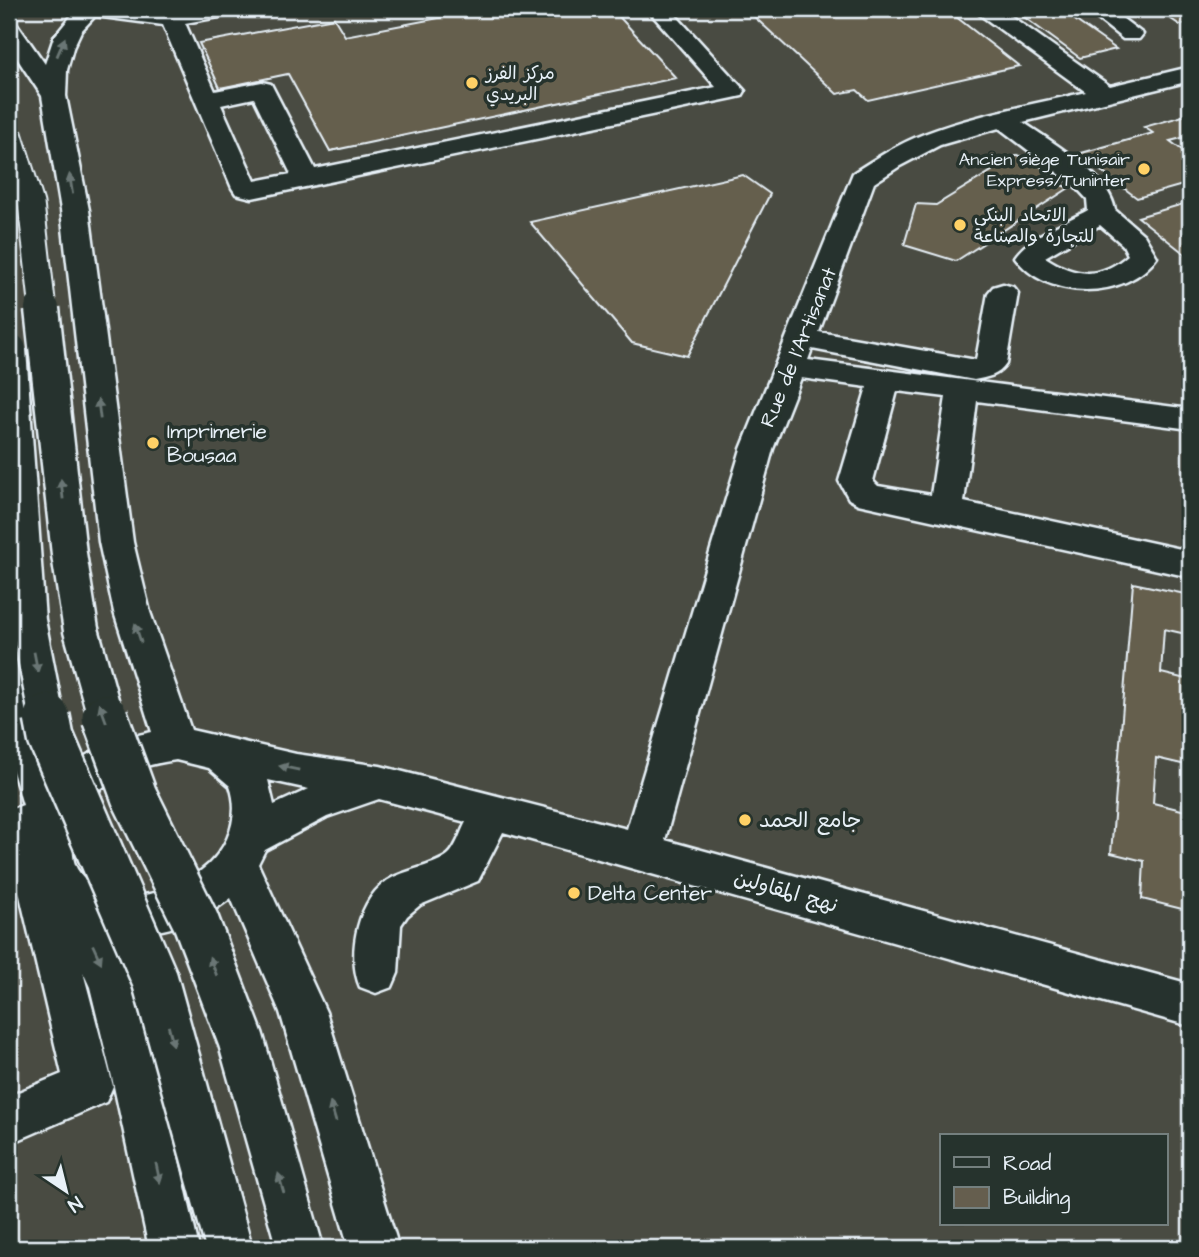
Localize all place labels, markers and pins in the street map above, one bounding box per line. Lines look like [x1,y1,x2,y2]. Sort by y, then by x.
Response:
place label: مركز الفرز البريدي [484,61,555,107]
marker: مركز الفرز البريدي [464,75,480,91]
place label: Ancien siège Tunisair Express/Tuninter [959,147,1130,193]
marker: Ancien siège Tunisair Express/Tuninter [1136,161,1152,177]
place label: الاتحاد البنكي للتجارة والصناعة [974,203,1094,249]
marker: الاتحاد البنكي للتجارة والصناعة [952,217,968,233]
place label: Imprimerie Bousaa [167,417,267,470]
marker: Imprimerie Bousaa [145,435,161,451]
place label: جامع الحمد [759,806,862,835]
marker: جامع الحمد [737,812,753,828]
place label: Delta Center [588,879,712,908]
marker: Delta Center [566,885,582,901]

